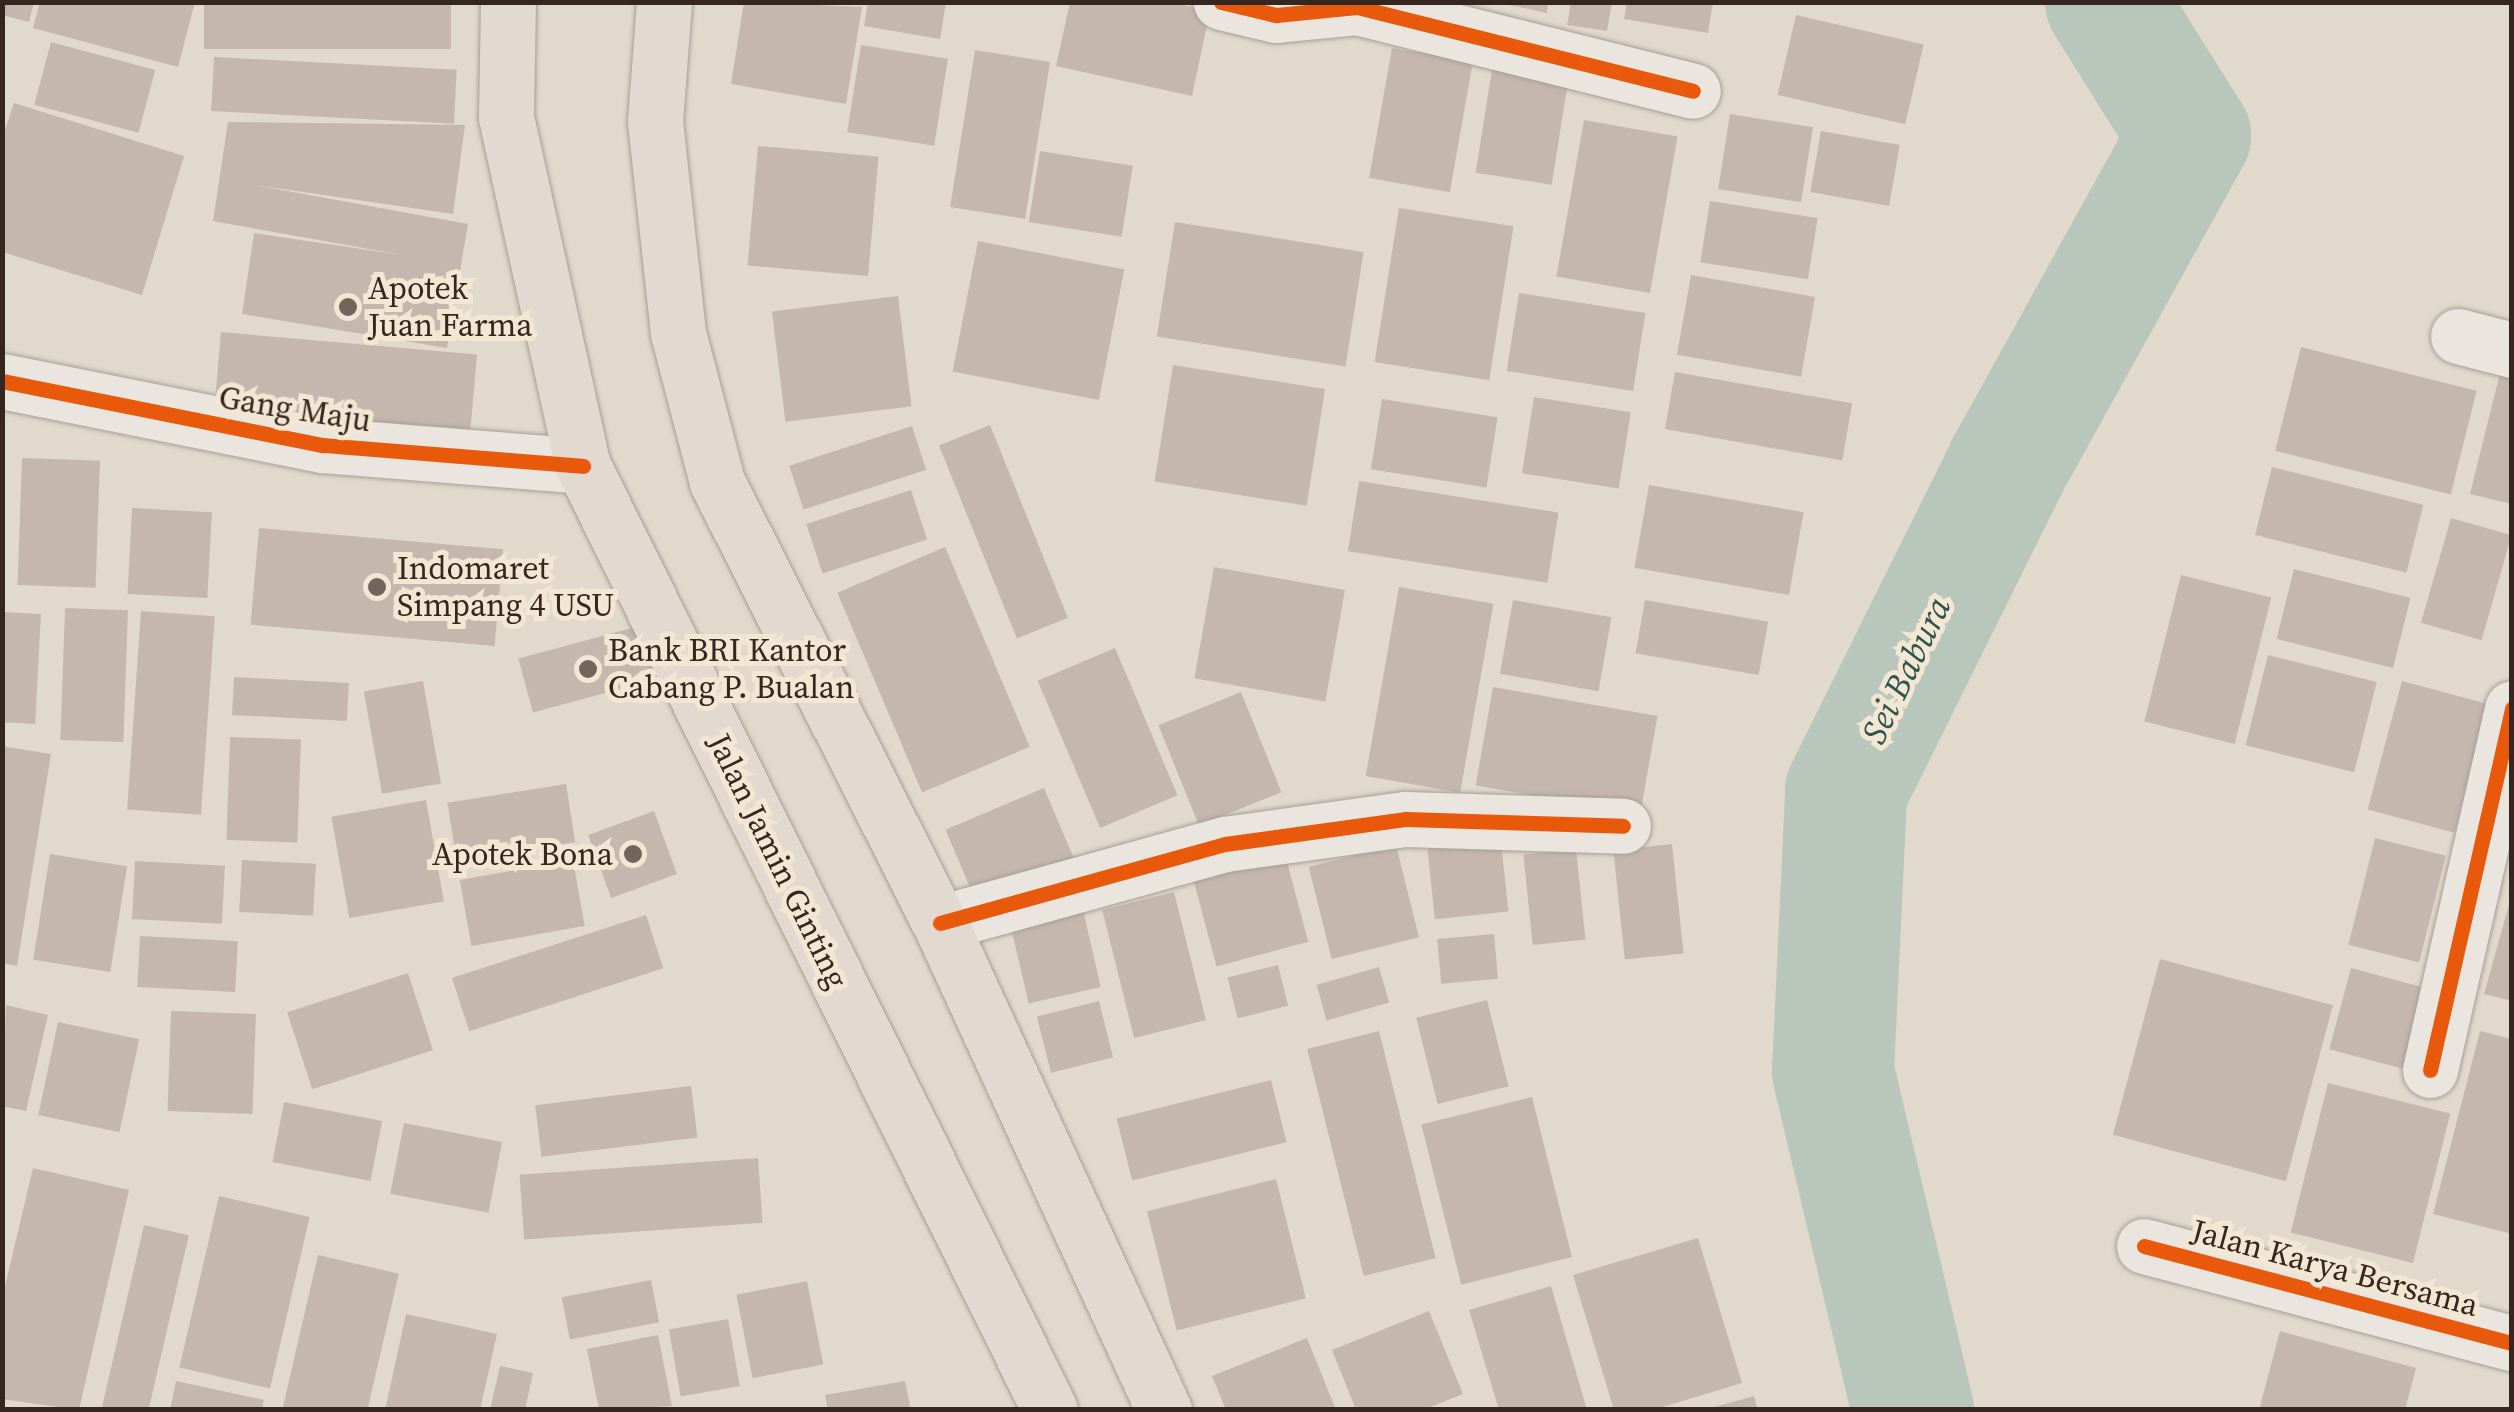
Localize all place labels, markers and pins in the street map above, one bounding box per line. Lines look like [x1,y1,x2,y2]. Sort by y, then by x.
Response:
place label: Apotek Juan Farma [368,270,533,345]
marker: Apotek Juan Farma [337,296,359,318]
place label: Indomaret Simpang 4 USU [397,550,614,625]
marker: Indomaret Simpang 4 USU [366,576,388,598]
place label: Bank BRI Kantor Cabang P. Bualan [608,632,854,707]
marker: Bank BRI Kantor Cabang P. Bualan [577,658,599,680]
place label: Apotek Bona [432,835,613,873]
marker: Apotek Bona [622,843,644,865]

